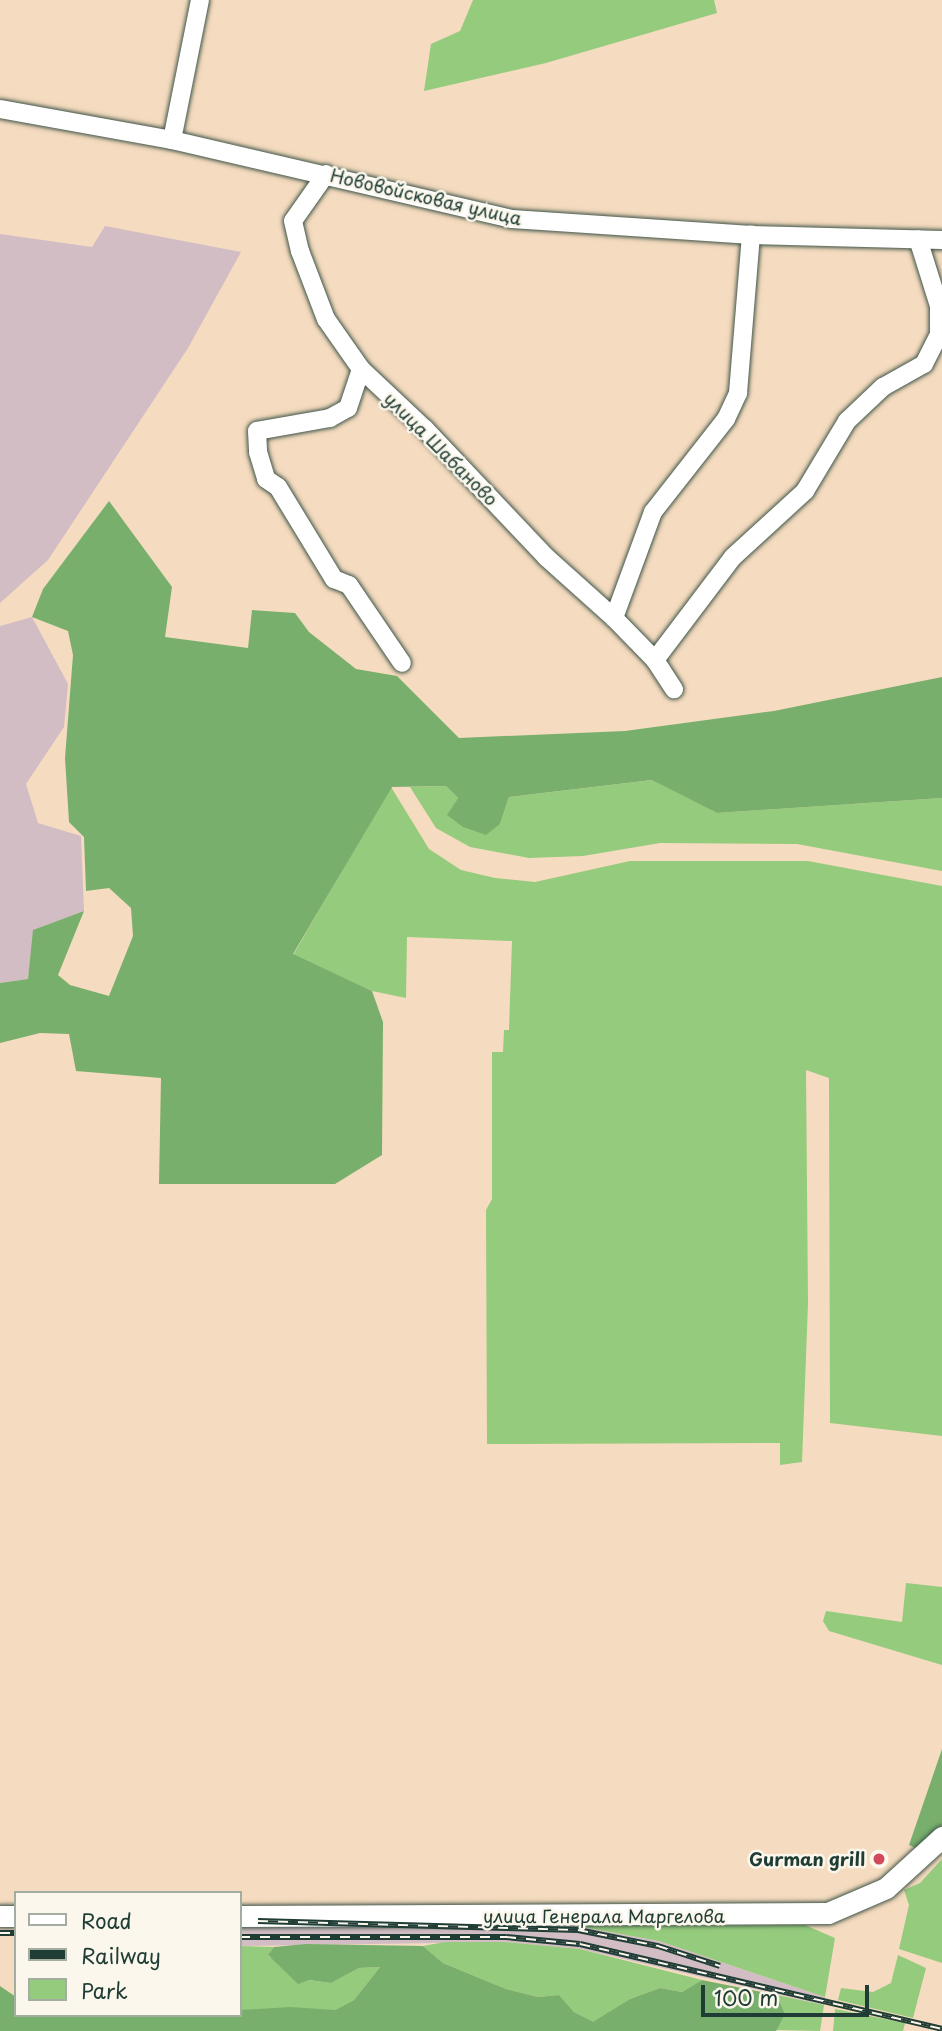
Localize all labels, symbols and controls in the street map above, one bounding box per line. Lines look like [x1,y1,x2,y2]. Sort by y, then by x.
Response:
street label: Нововойсковая улица [328,164,524,230]
street label: улица Шабаново [380,388,502,510]
place label: Gurman grill [749,1848,865,1870]
marker: Gurman grill [871,1851,887,1867]
legend [14,1891,242,2017]
text: Road [81,1904,132,1936]
street label: улица Генерала Маргелова [482,1905,726,1927]
text: Railway [81,1939,161,1971]
scale bar [704,1972,872,2016]
text: Park [81,1974,128,2006]
text: 100 m [714,1981,778,2013]

